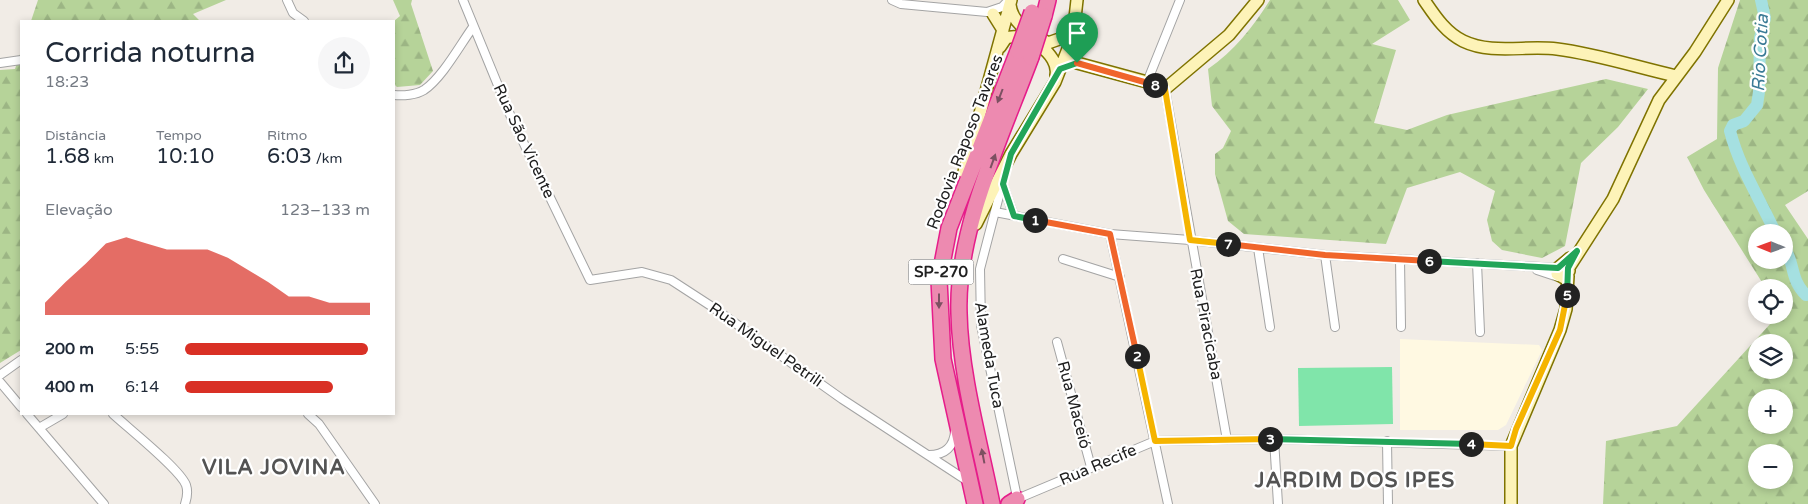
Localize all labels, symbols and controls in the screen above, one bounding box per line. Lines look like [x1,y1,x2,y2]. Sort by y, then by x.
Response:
pin [1056,12,1098,63]
water label: Rio Cotia [1747,13,1773,92]
icon: arrive [1063,19,1091,47]
text: Corrida noturna [45,36,255,70]
button: share [318,37,370,89]
street label: Rodovia Raposo Tavares [922,52,1008,232]
text: 18:23 [45,72,89,92]
pin: 8 [1142,72,1168,98]
text: 8 [1151,77,1160,94]
street label: Rua São Vicente [489,81,559,201]
one-way arrow [996,89,1004,104]
text: Distância [45,127,106,144]
text: Tempo [156,127,202,144]
text: Ritmo [267,127,307,144]
text: 1.68 [45,144,90,169]
text: 10:10 [156,144,214,169]
text: 6:03 [267,144,312,169]
text: km [90,150,114,167]
text: /km [312,150,342,167]
one-way arrow [989,153,997,168]
text: Elevação [45,200,113,220]
text: 123–133 m [280,200,370,220]
pin: 1 [1022,208,1048,232]
text: 1 [1031,212,1040,229]
north arrow [1748,224,1792,269]
map controls [1748,224,1793,489]
pin: 7 [1216,232,1240,256]
text: 7 [1224,236,1233,253]
pin: 6 [1416,248,1442,274]
text: 6 [1425,253,1434,270]
road number: SP-270 [908,260,974,284]
street label: Rua Piracicaba [1185,267,1227,381]
button: locate [1748,279,1793,324]
pin: 5 [1554,282,1580,308]
text: 5 [1563,287,1572,304]
one-way arrow [935,293,943,309]
street label: Rua Miguel Petrili [705,298,827,392]
street label: Alameda Tuca [970,300,1008,410]
button: layers [1748,334,1793,379]
text: 200 m [45,339,94,359]
text: 5:55 [125,339,159,359]
pin: 2 [1124,344,1150,368]
text: 2 [1133,348,1142,365]
street label: Rua Maceió [1053,359,1095,451]
text: 400 m [45,377,94,397]
text: 6:14 [125,377,159,397]
button: + [1748,389,1793,434]
pin: 3 [1258,426,1282,452]
text: 3 [1266,431,1275,448]
pin: 4 [1458,432,1484,456]
text: 4 [1467,436,1476,453]
street label: Rua Recife [1056,440,1140,490]
button: − [1748,444,1793,489]
one-way arrow [978,448,986,464]
district label: VILA JOVINA [202,455,346,480]
district label: JARDIM DOS IPES [1254,468,1455,493]

